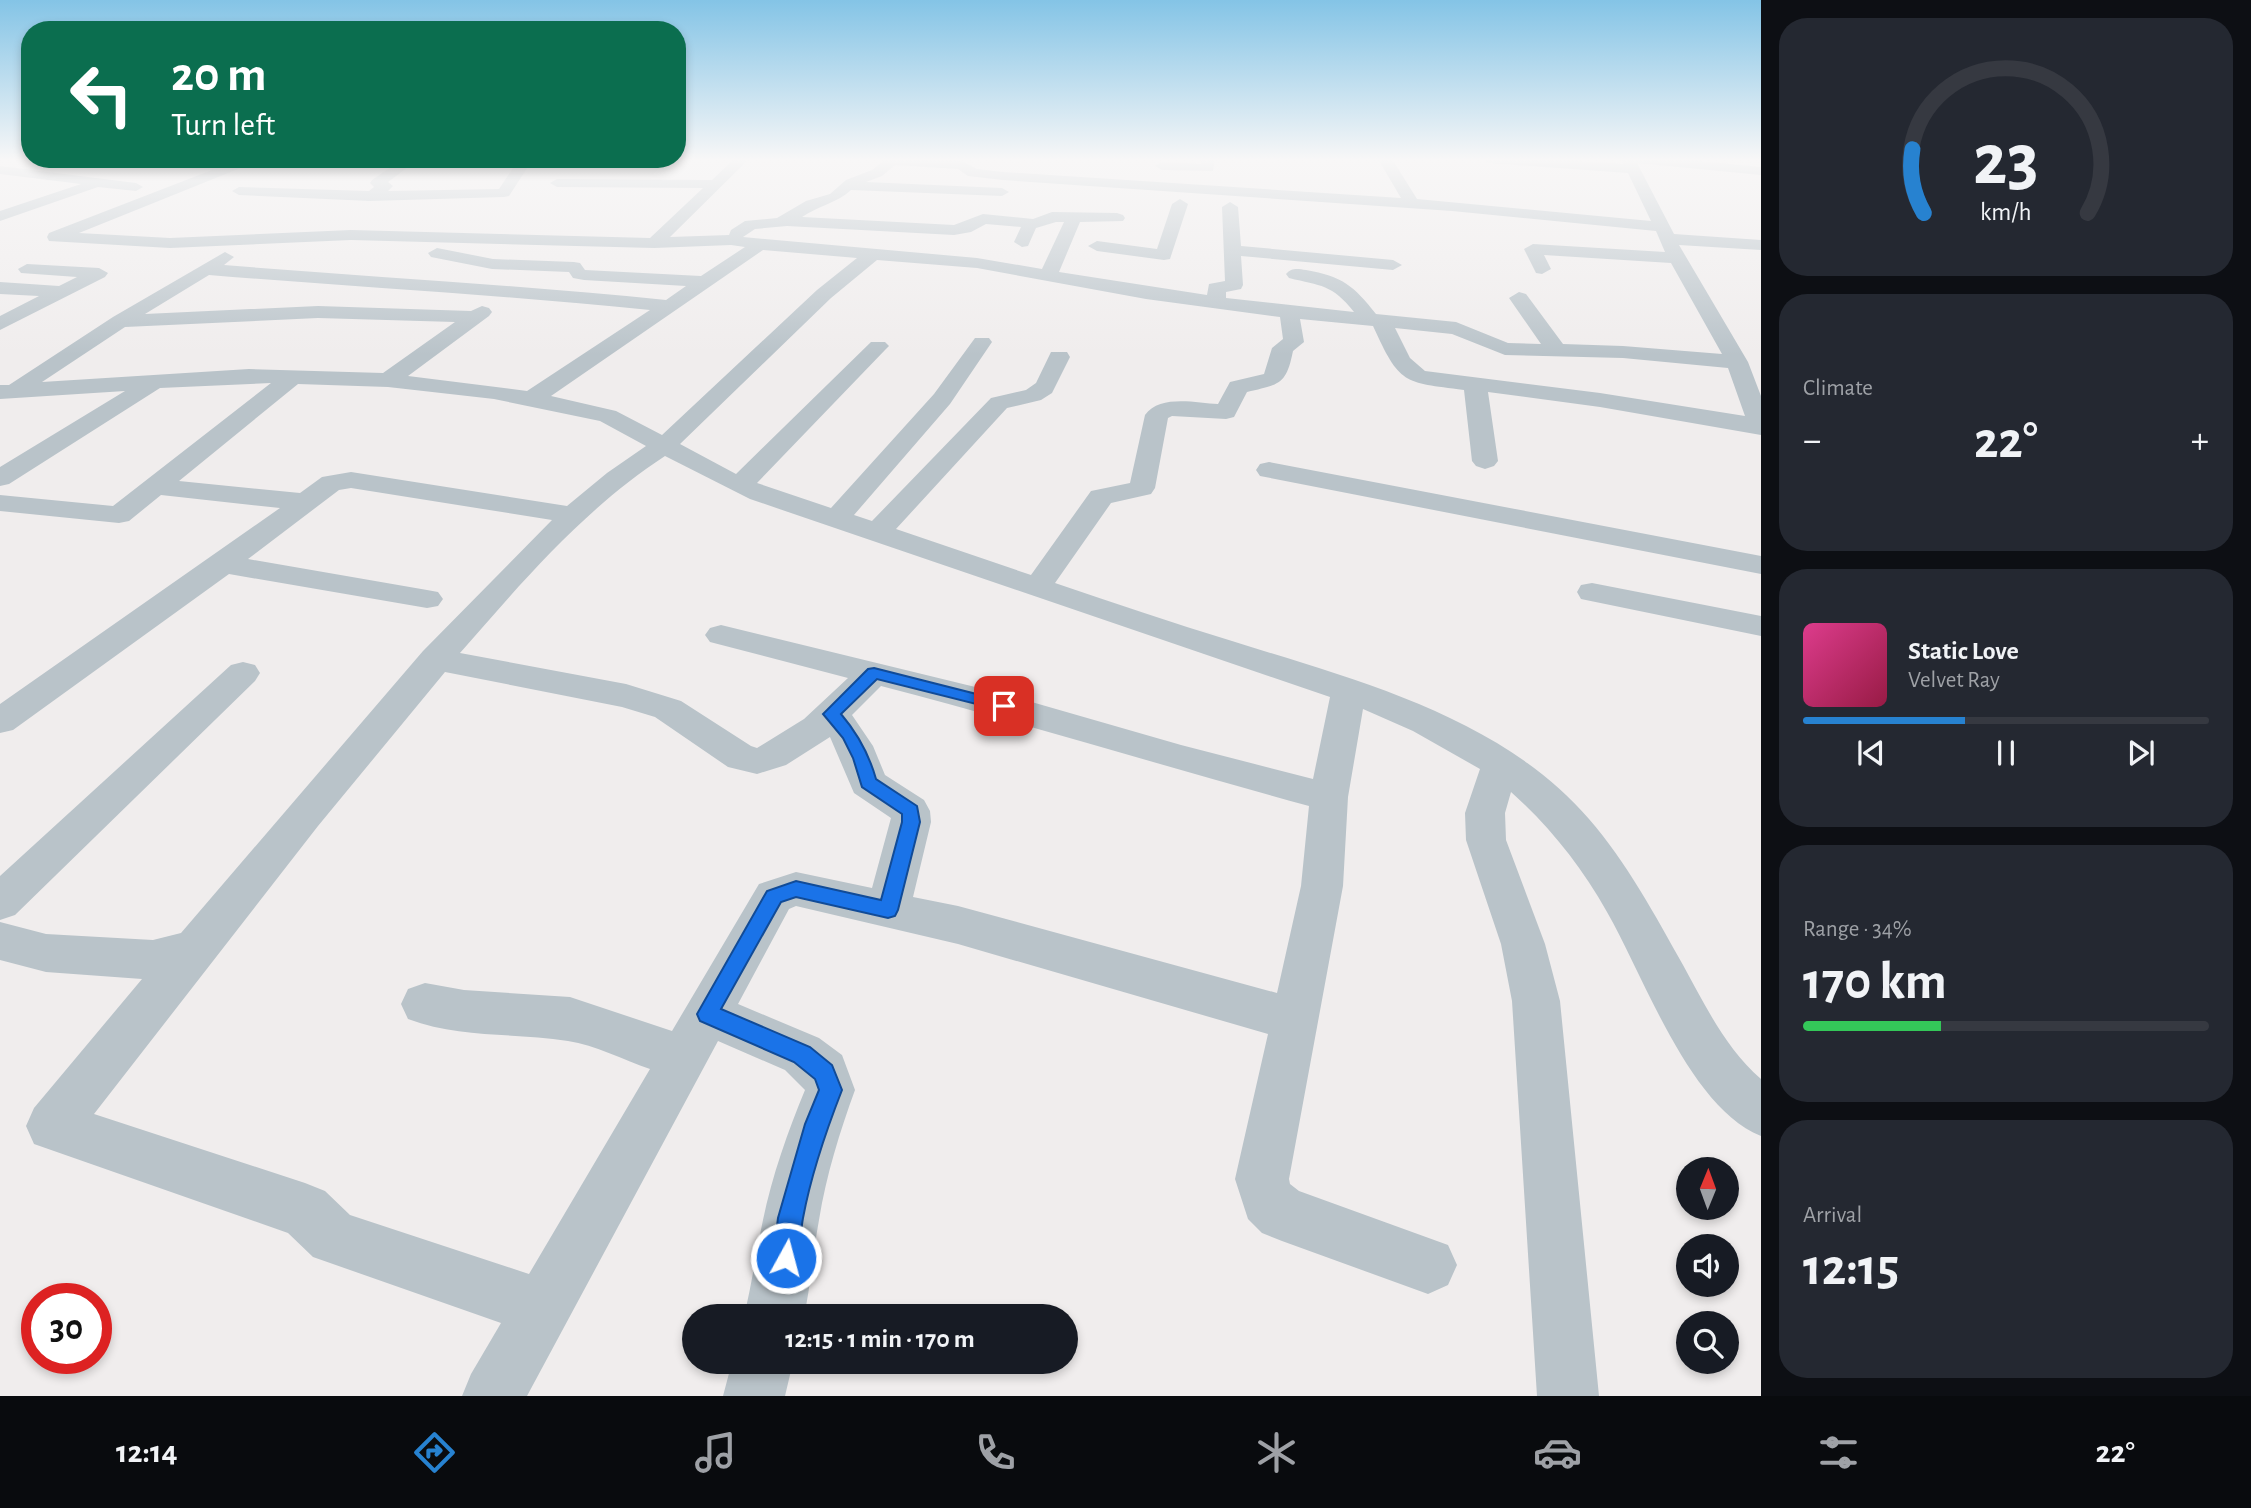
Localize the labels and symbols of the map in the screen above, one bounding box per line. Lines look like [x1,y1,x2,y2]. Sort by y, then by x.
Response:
pin [974,676,1034,736]
north arrow [1676,1157,1740,1220]
position arrow [749,1221,823,1295]
speed limit sign: 30 [21,1283,112,1374]

